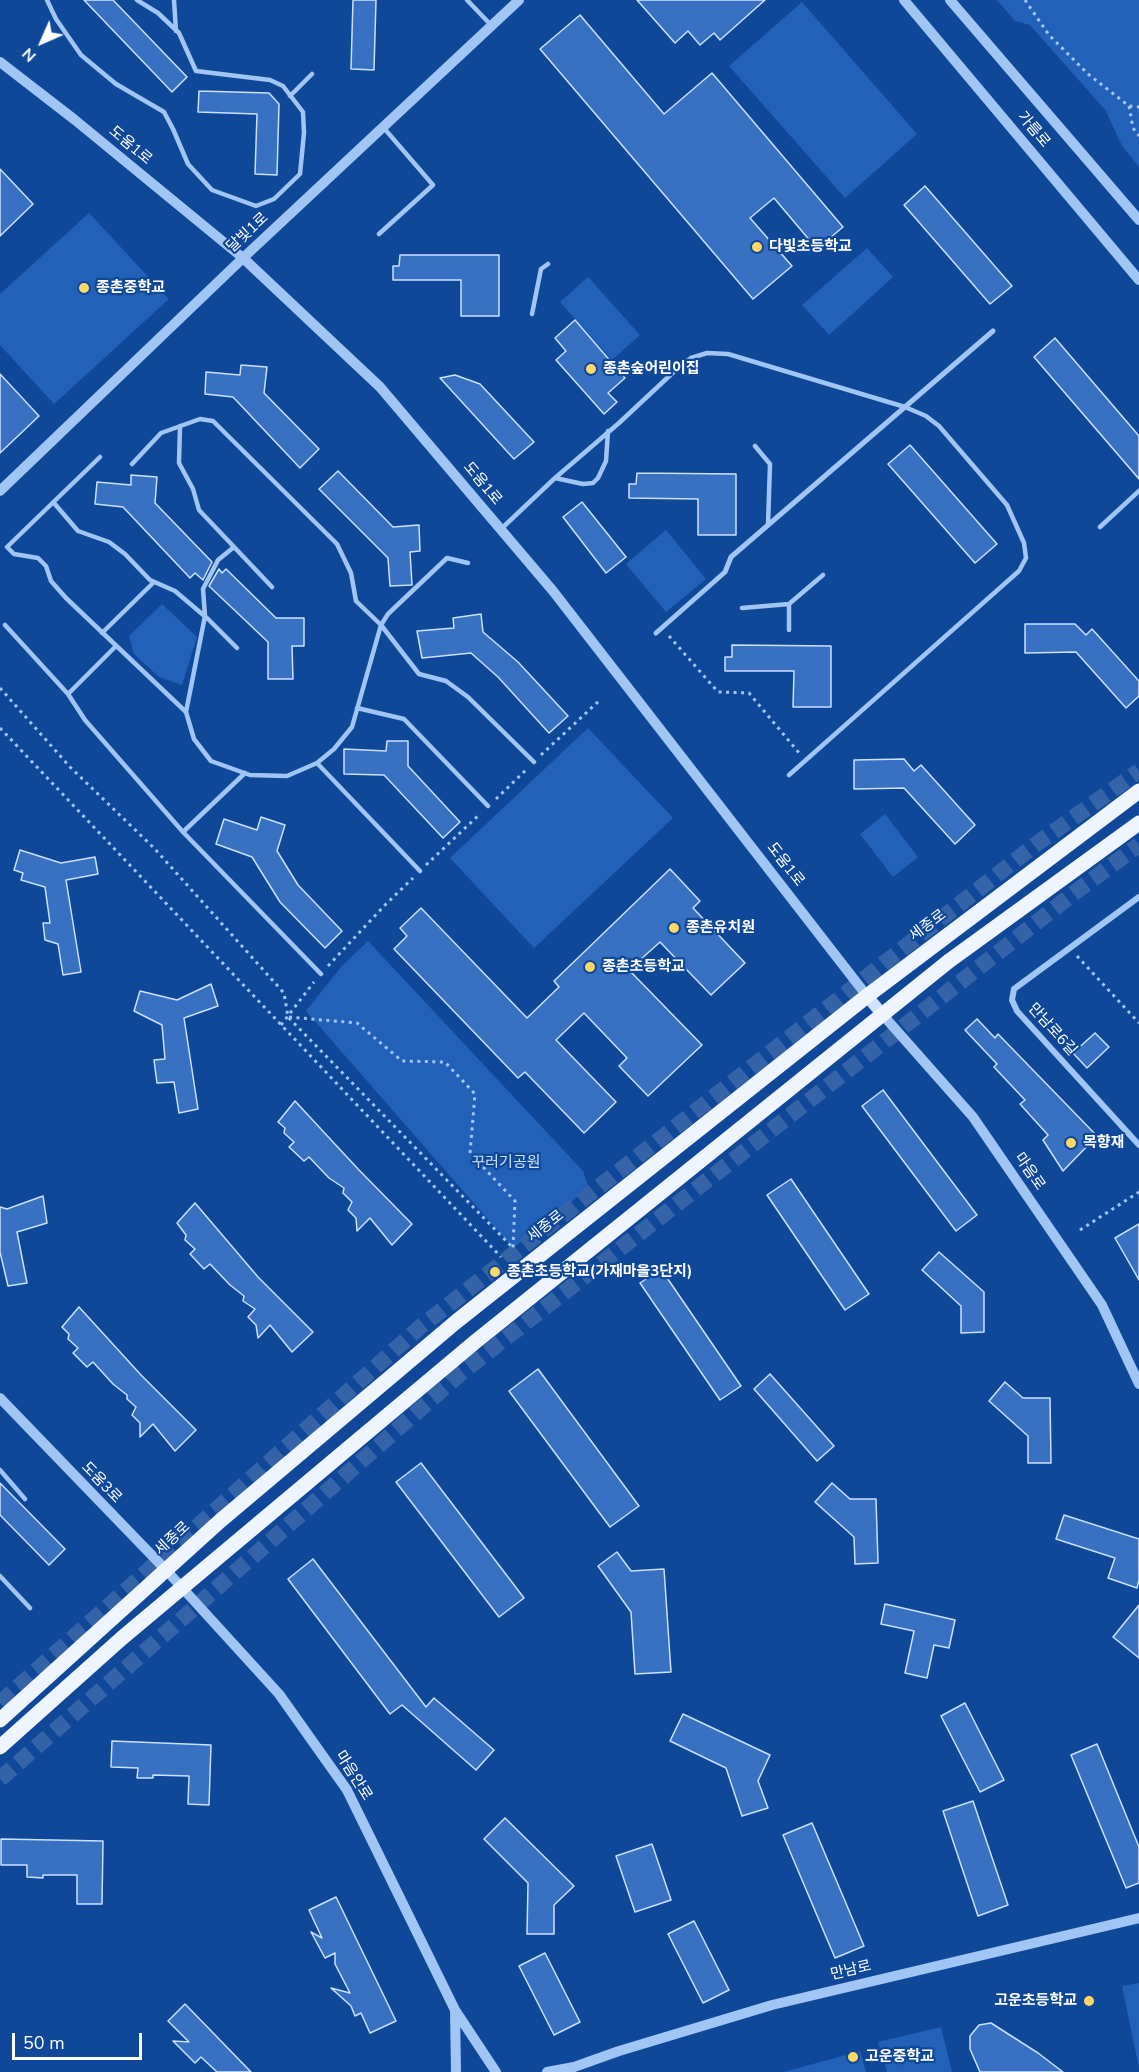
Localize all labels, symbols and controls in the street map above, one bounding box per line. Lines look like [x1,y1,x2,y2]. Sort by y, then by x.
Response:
north arrow [12,12,72,72]
text: N [17,43,41,67]
street label: 가름로 [1013,108,1053,152]
street label: 도움1로 [105,123,155,169]
street label: 달빛1로 [223,209,273,257]
place label: 다빛초등학교 [769,238,852,256]
marker: 다빛초등학교 [750,240,764,254]
place label: 종촌중학교 [96,279,165,297]
marker: 종촌중학교 [77,281,91,295]
place label: 종촌숲어린이집 [603,360,700,378]
marker: 종촌숲어린이집 [584,362,598,376]
street label: 도움1로 [459,459,505,509]
street label: 도움1로 [762,840,808,890]
street label: 세종로 [906,906,950,946]
place label: 종촌유치원 [686,919,755,937]
marker: 종촌유치원 [667,921,681,935]
place label: 종촌초등학교 [602,958,685,976]
marker: 종촌초등학교 [583,960,597,974]
street label: 만남로6길 [1024,1000,1080,1060]
place label: 목향재 [1083,1134,1124,1152]
marker: 목향재 [1064,1136,1078,1150]
street label: 마음로 [1010,1150,1048,1194]
park label: 꾸러기공원 [472,1154,540,1172]
street label: 세종로 [524,1207,568,1247]
place label: 종촌초등학교(가재마을3단지) [507,1263,692,1281]
marker: 종촌초등학교(가재마을3단지) [488,1265,502,1279]
street label: 도움3로 [77,1459,125,1507]
street label: 세종로 [152,1518,194,1560]
street label: 마음안로 [331,1748,375,1804]
street label: 만남로 [829,1958,873,1984]
place label: 고운초등학교 [994,1992,1077,2010]
marker: 고운초등학교 [1082,1994,1096,2008]
scale bar [15,2021,146,2059]
text: 50 m [23,2031,65,2055]
place label: 고운중학교 [865,2048,934,2066]
marker: 고운중학교 [846,2050,860,2064]

